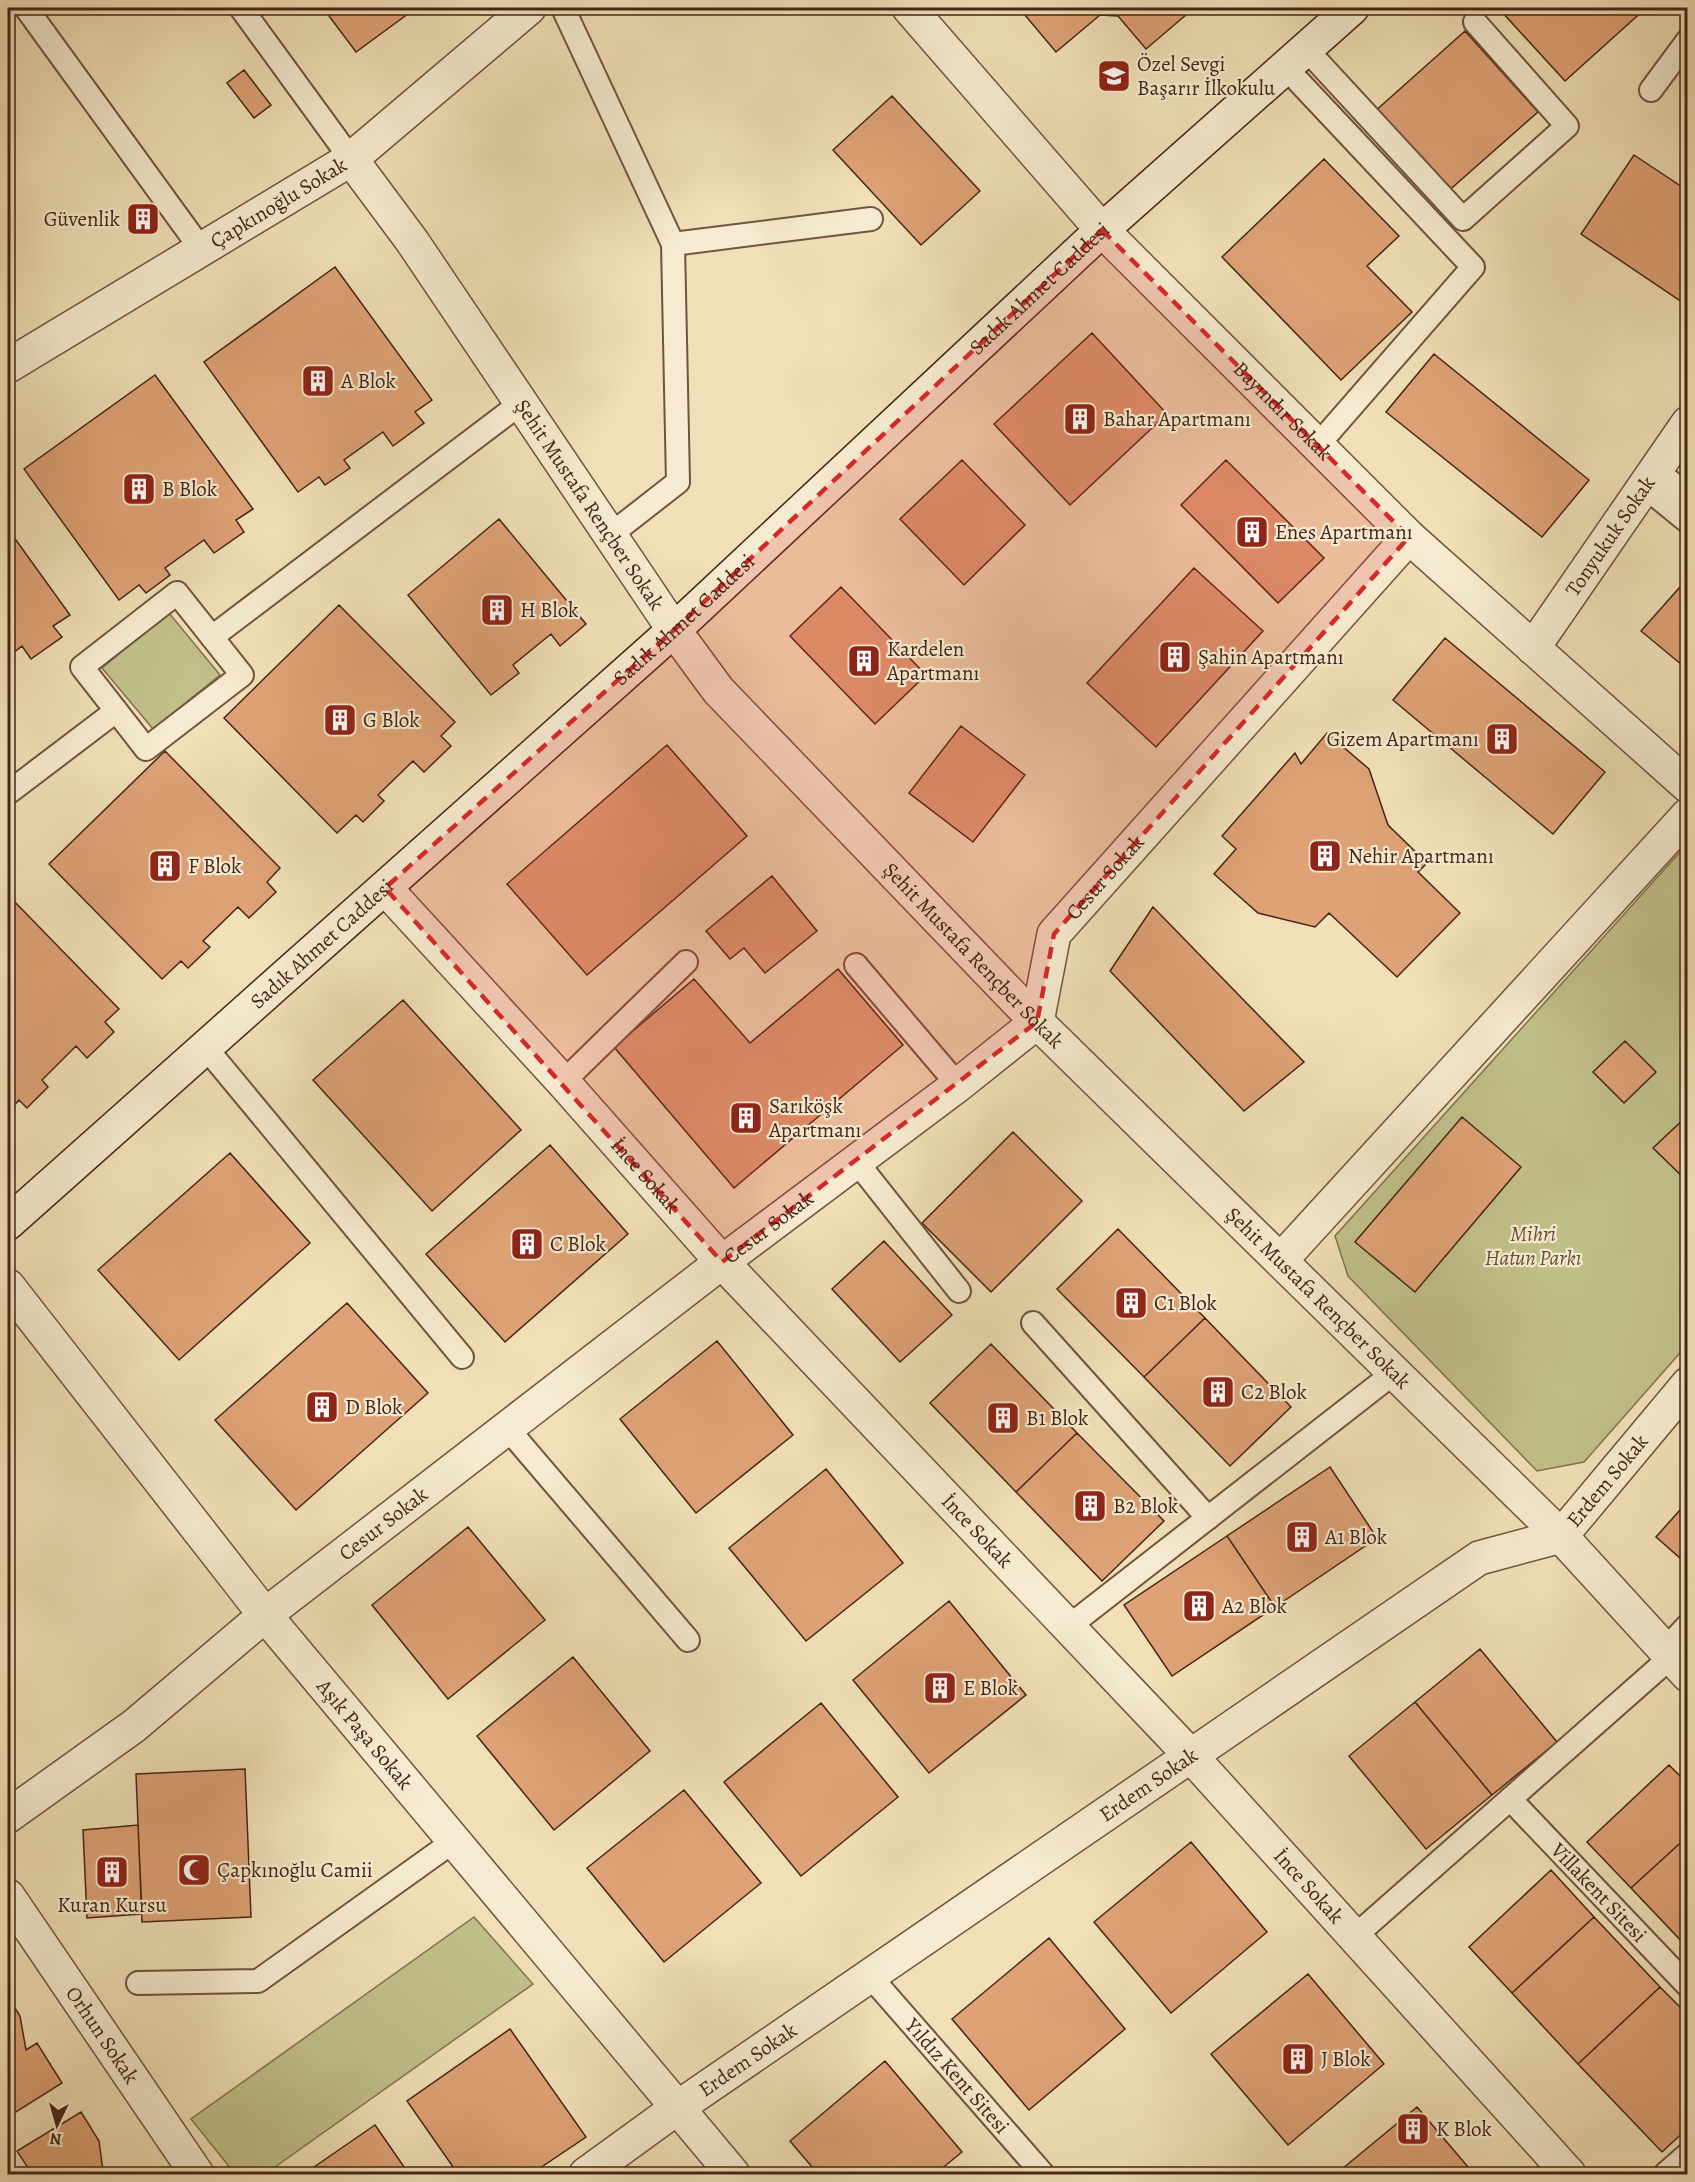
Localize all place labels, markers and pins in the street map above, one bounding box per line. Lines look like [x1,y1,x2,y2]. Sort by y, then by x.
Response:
place label: Özel Sevgi Başarır İlkokulu [1137,50,1276,102]
school or university icon: Özel Sevgi Başarır İlkokulu [1096,58,1132,94]
building icon: Güvenlik [125,201,161,237]
place label: Güvenlik [44,205,121,233]
building icon: A Blok [300,363,336,399]
place label: A Blok [340,367,397,395]
building icon: Bahar Apartmanı [1062,401,1098,437]
place label: Bahar Apartmanı [1103,405,1251,433]
building icon: B Blok [121,471,157,507]
place label: B Blok [162,475,218,503]
building icon: Enes Apartmanı [1234,514,1270,550]
place label: Enes Apartmanı [1275,518,1413,546]
building icon: H Blok [479,592,515,628]
place label: H Blok [520,596,579,624]
place label: Kardelen Apartmanı [886,635,979,687]
building icon: Şahin Apartmanı [1157,639,1193,675]
building icon: Kardelen Apartmanı [846,643,882,679]
place label: Şahin Apartmanı [1198,643,1344,671]
building icon: G Blok [322,702,358,738]
place label: G Blok [363,706,420,734]
building icon: Gizem Apartmanı [1484,721,1520,757]
place label: Gizem Apartmanı [1326,725,1479,753]
building icon: Nehir Apartmanı [1307,838,1343,874]
place label: Nehir Apartmanı [1348,842,1494,870]
building icon: F Blok [147,848,183,884]
place label: F Blok [188,852,242,880]
place label: Sarıköşk Apartmanı [768,1092,861,1144]
building icon: Sarıköşk Apartmanı [728,1100,764,1136]
building icon: C Blok [509,1226,545,1262]
place label: C Blok [550,1230,606,1258]
building icon: C1 Blok [1113,1285,1149,1321]
place label: C1 Blok [1154,1289,1218,1317]
building icon: C2 Blok [1200,1374,1236,1410]
place label: C2 Blok [1241,1378,1307,1406]
building icon: D Blok [304,1389,340,1425]
place label: D Blok [345,1393,403,1421]
building icon: B1 Blok [985,1400,1021,1436]
place label: B1 Blok [1026,1404,1089,1432]
building icon: B2 Blok [1072,1488,1108,1524]
place label: B2 Blok [1113,1492,1179,1520]
building icon: A1 Blok [1284,1519,1320,1555]
place label: A1 Blok [1324,1523,1388,1551]
building icon: A2 Blok [1181,1588,1217,1624]
place label: A2 Blok [1221,1592,1288,1620]
building icon: E Blok [922,1670,958,1706]
place label: E Blok [963,1674,1019,1702]
mosque icon: Çapkınoğlu Camii [176,1852,212,1888]
building icon: Kuran Kursu [94,1854,130,1890]
place label: Çapkınoğlu Camii [217,1856,373,1884]
place label: Kuran Kursu [57,1891,167,1919]
building icon: J Blok [1280,2041,1316,2077]
place label: J Blok [1321,2045,1371,2073]
building icon: K Blok [1395,2111,1431,2147]
place label: K Blok [1436,2115,1492,2143]

